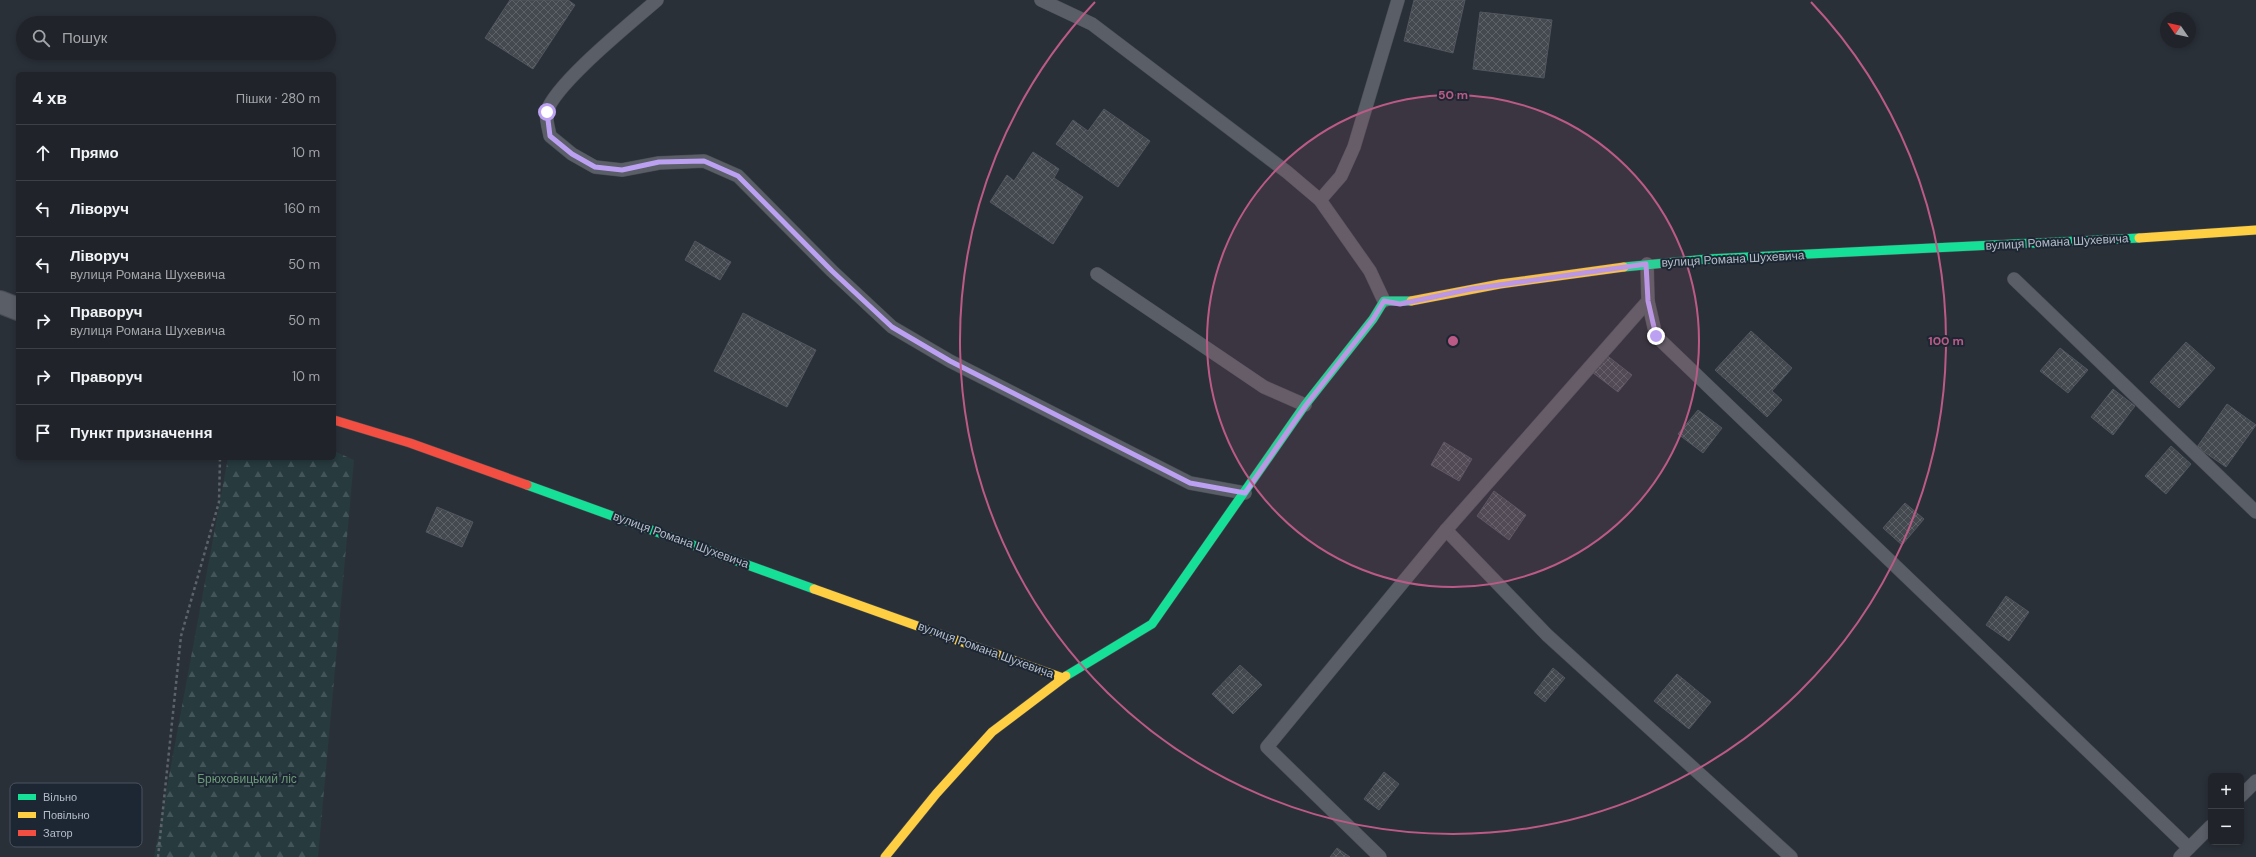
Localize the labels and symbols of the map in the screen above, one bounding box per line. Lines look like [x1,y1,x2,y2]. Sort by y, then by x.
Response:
north arrow [2160,12,2196,48]
text: 50 m [1438,87,1468,103]
route start [538,103,556,121]
street label: вулиця Романа Шухевича [1985,230,2129,254]
street label: вулиця Романа Шухевича [1661,247,1805,271]
route end [1647,327,1665,345]
text: 100 m [1928,333,1964,349]
centre of rings [1446,334,1460,348]
street label: вулиця Романа Шухевича [611,508,751,572]
street label: вулиця Романа Шухевича [916,618,1056,682]
park label: Брюховицький ліс [197,771,297,787]
legend [10,783,142,847]
text: Вільно [43,790,77,804]
text: Повільно [43,808,90,822]
text: Затор [43,826,73,840]

